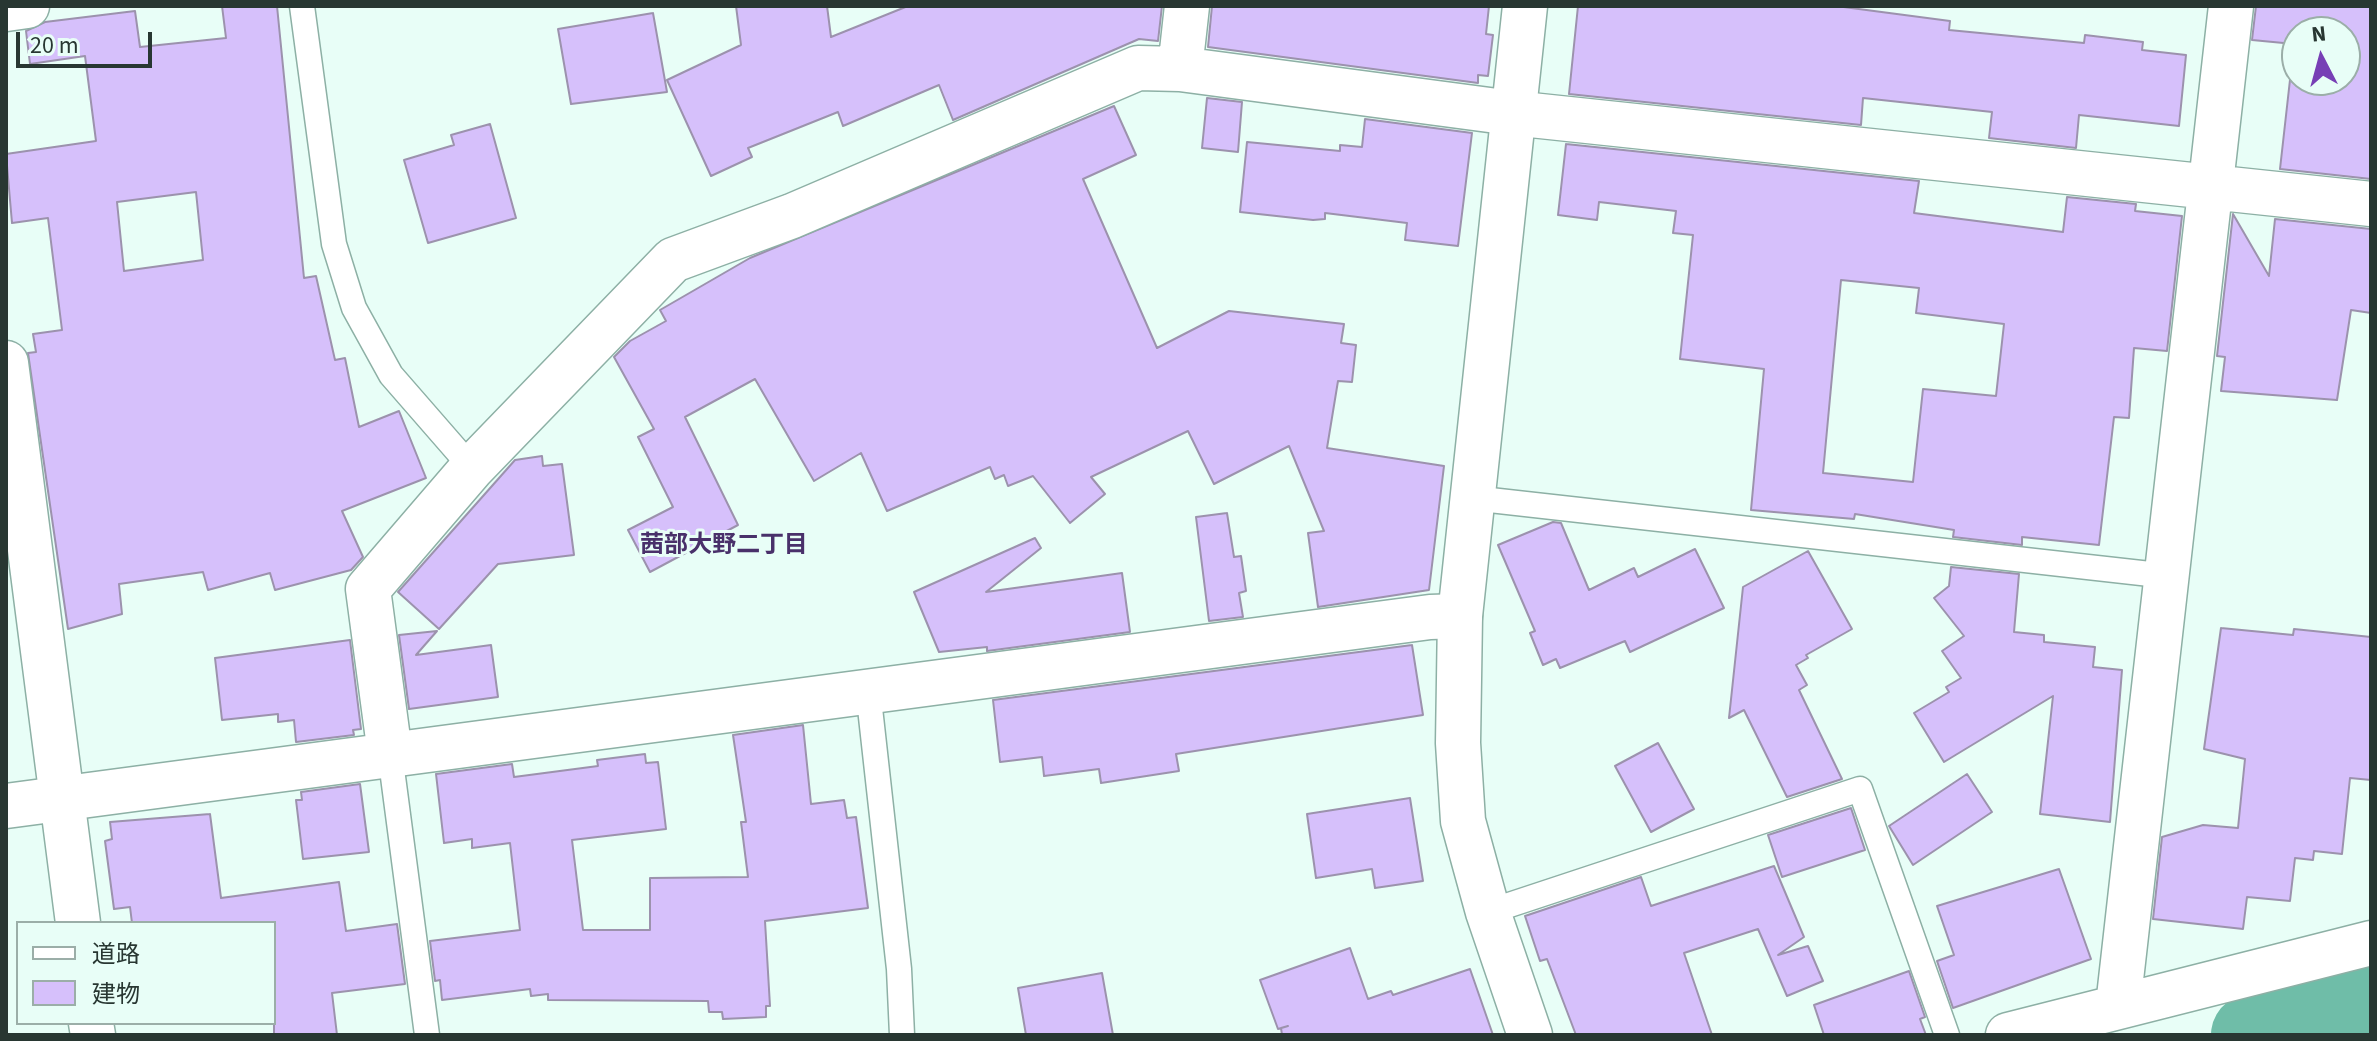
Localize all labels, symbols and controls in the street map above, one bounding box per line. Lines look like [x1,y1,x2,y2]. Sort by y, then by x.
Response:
scale bar [20,16,156,66]
north arrow [2281,16,2361,96]
text: N [2310,17,2328,51]
text: 20 m [30,28,79,63]
district label: 茜部大野二丁目 [640,533,808,561]
legend [16,921,276,1025]
text: 道路 [92,937,140,972]
text: 建物 [92,977,140,1012]

